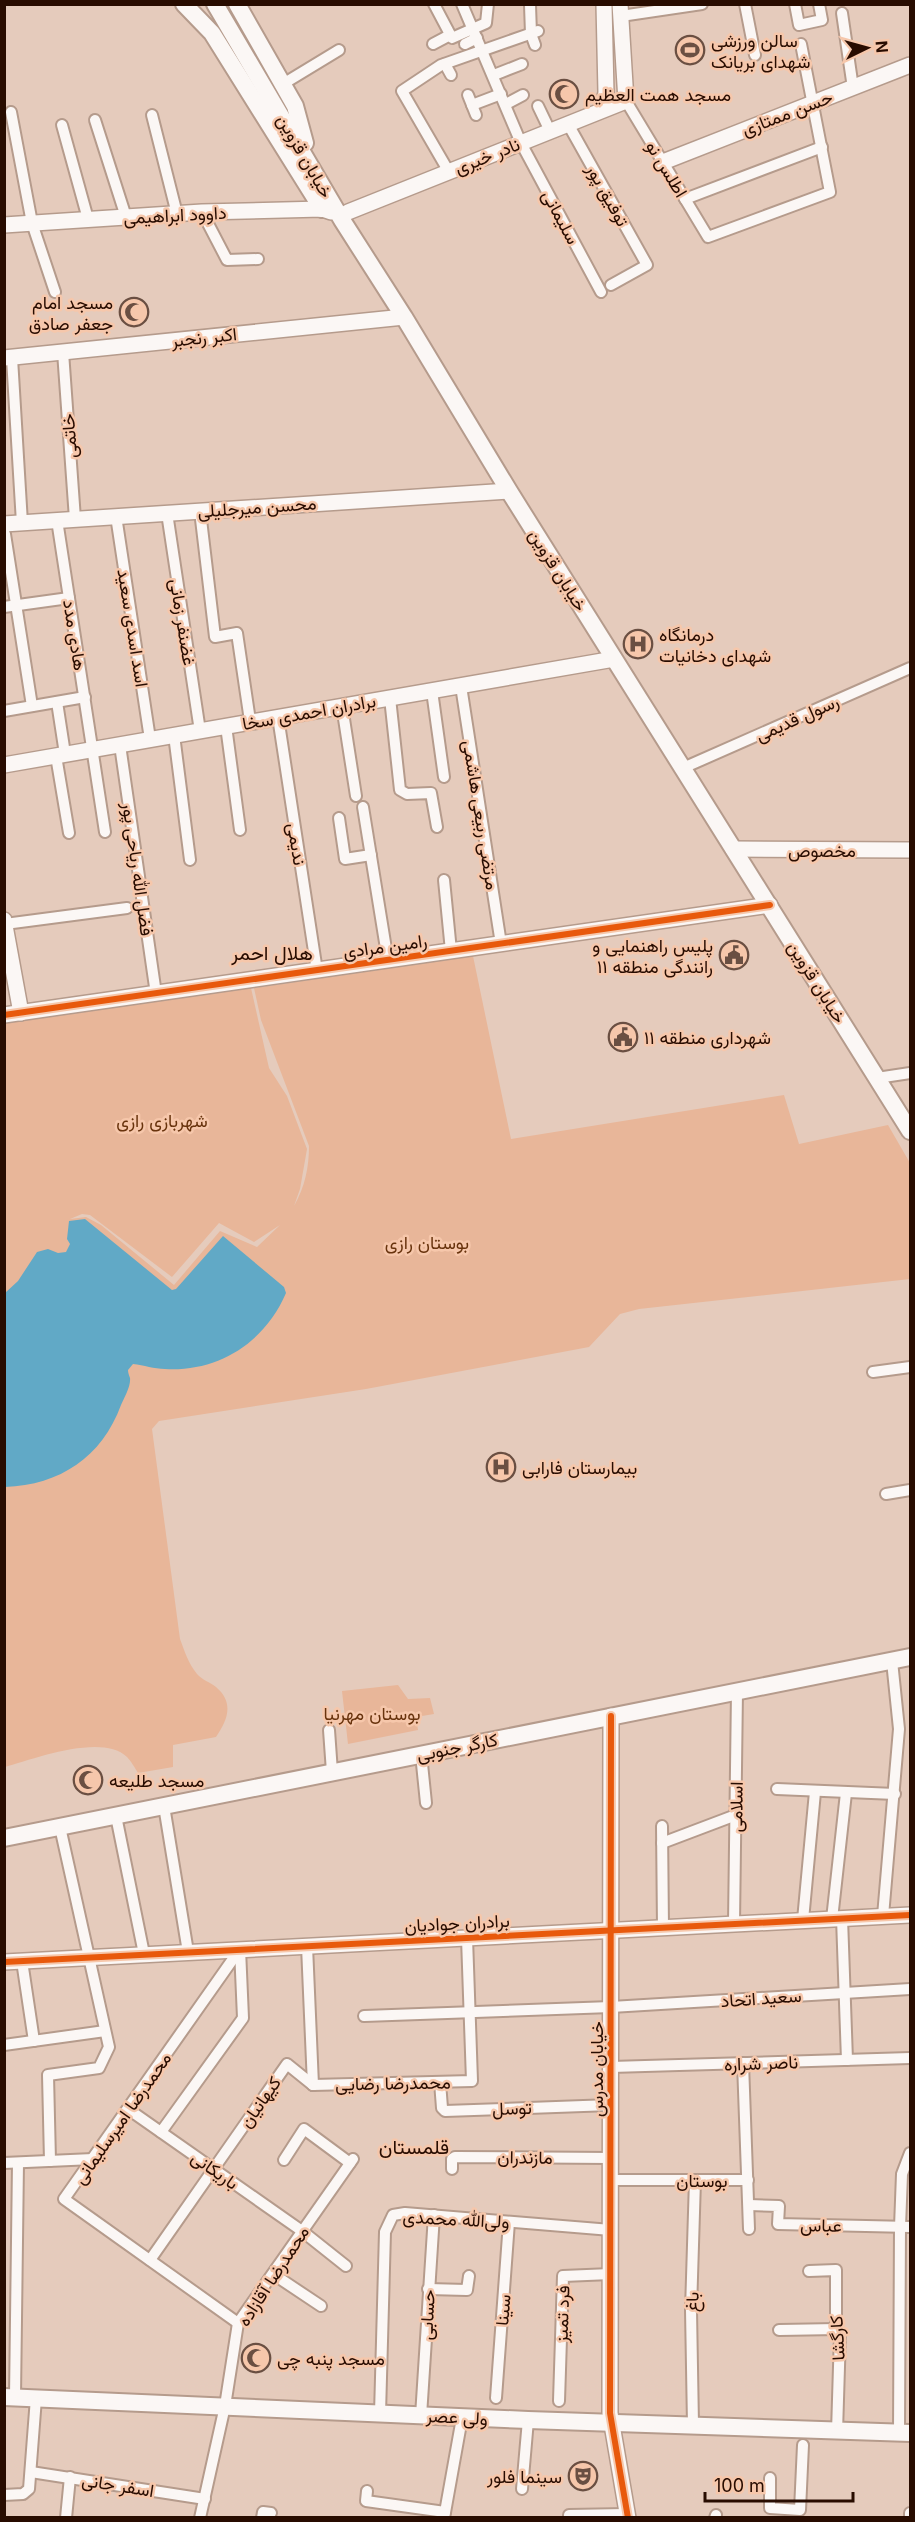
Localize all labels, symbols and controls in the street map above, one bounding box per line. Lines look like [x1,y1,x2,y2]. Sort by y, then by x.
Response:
north arrow [837,18,897,78]
place label: سالن ورزشی شهدای بریانک [711,30,810,73]
sports icon: سالن ورزشی شهدای بریانک [674,34,706,66]
text: N [871,40,892,54]
mosque icon: مسجد همت العظیم [548,78,580,110]
place label: مسجد همت العظیم [585,84,731,107]
street label: حسن ممتازی [739,86,836,141]
street label: خیابان قزوین [272,111,337,202]
street label: نادر خیری [451,133,523,180]
street label: اطلس نو [641,137,692,202]
street label: توفیق پور [580,159,634,231]
street label: سلیمانی [537,186,584,248]
street label: داوود ابراهیمی [123,202,227,229]
place label: مسجد امام جعفر صادق [29,292,113,335]
mosque icon: مسجد امام جعفر صادق [118,296,150,328]
street label: اکبر رنجبر [169,323,238,352]
street label: خاتمی [57,413,82,459]
street label: محسن میرجلیلی [197,492,317,523]
street label: خیابان قزوین [524,525,591,615]
street label: اسد اسدی سعید [112,567,153,689]
street label: غضنفر زمانی [165,577,200,667]
street label: هادی مدد [58,598,91,672]
place label: درمانگاه شهدای دخانیات [659,624,771,667]
hospital icon: درمانگاه شهدای دخانیات [622,628,654,660]
street label: برادران احمدی سخا [241,690,378,735]
street label: رسول قدیمی [752,690,842,747]
street label: مرتضی ربیعی هاشمی [458,739,503,892]
street label: فضل الله ریاحی پور [116,800,158,937]
street label: ندیمی [282,821,311,867]
street label: مخصوص [788,840,856,862]
street label: رامین مرادی [342,930,429,963]
place label: پلیس راهنمایی و رانندگی منطقه ۱۱ [592,935,713,978]
street label: خیابان قزوین [783,937,850,1027]
public building icon: پلیس راهنمایی و رانندگی منطقه ۱۱ [718,939,750,971]
district label: هلال احمر [230,941,313,966]
public building icon: شهرداری منطقه ۱۱ [607,1021,639,1053]
place label: شهرداری منطقه ۱۱ [644,1027,771,1049]
park label: شهربازی رازی [116,1110,208,1132]
park label: بوستان رازی [385,1232,469,1254]
hospital icon: بیمارستان فارابی [485,1451,517,1483]
place label: بیمارستان فارابی [522,1457,637,1479]
park label: بوستان مهرنیا [323,1703,421,1725]
street label: کارگر جنوبی [415,1729,499,1766]
mosque icon: مسجد طلیعه [72,1764,104,1796]
place label: مسجد طلیعه [109,1770,204,1791]
street label: اسلامی [725,1781,748,1833]
street label: برادران جوادیان [404,1910,510,1937]
street label: سعید اتحاد [720,1985,802,2011]
street label: خیابان مدرس [586,2021,608,2117]
street label: محمدرضا امیرسلیمانی [69,2048,176,2189]
street label: ناصر شراره [724,2051,798,2076]
street label: محمدرضا رضایی [335,2071,451,2096]
street label: کیهانیان [235,2072,286,2132]
street label: توسل [492,2097,532,2120]
district label: قلمستان [379,2135,449,2159]
street label: باریکانی [187,2146,243,2194]
street label: مازندران [497,2146,553,2169]
street label: بوستان [676,2170,728,2192]
street label: ولی‌الله محمدی [402,2206,510,2233]
street label: عباس [800,2214,842,2237]
street label: محمدرضا آقازاده [233,2222,314,2331]
street label: فرد تمیز [550,2285,574,2344]
street label: حسابی [415,2289,440,2341]
street label: باغ [681,2292,705,2312]
street label: سینا [491,2293,515,2327]
street label: کارگشا [825,2315,850,2361]
mosque icon: مسجد پنبه چی [240,2342,272,2374]
place label: مسجد پنبه چی [277,2348,385,2371]
street label: ولی عصر [425,2405,488,2430]
theatre icon: سینما فلور [567,2460,599,2492]
scale bar [705,2465,854,2503]
place label: سینما فلور [486,2466,562,2488]
street label: اسفر جانی [80,2469,156,2502]
text: 100 m [714,2475,765,2496]

